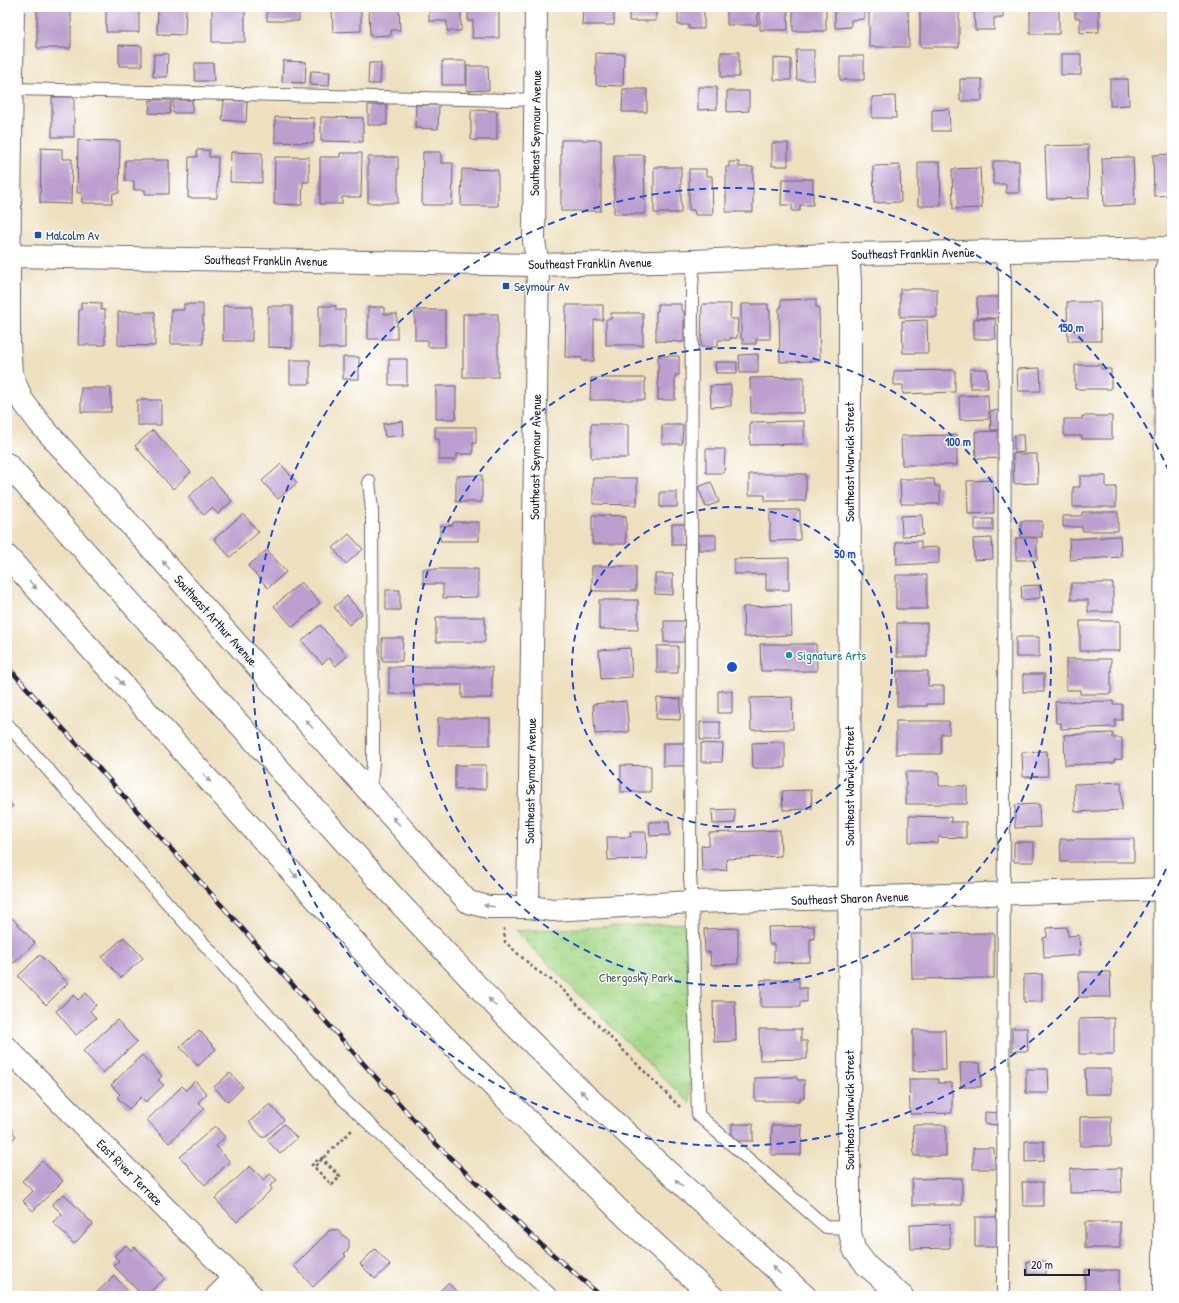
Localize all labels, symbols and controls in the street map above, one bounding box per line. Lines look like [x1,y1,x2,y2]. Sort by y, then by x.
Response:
street label: Southeast Seymour Avenue [525,70,545,196]
place label: Malcolm Av [46,226,100,244]
marker: Malcolm Av [33,230,43,240]
street label: Southeast Franklin Avenue [851,243,975,263]
street label: Southeast Franklin Avenue [204,250,328,270]
street label: Southeast Franklin Avenue [528,253,652,273]
place label: Seymour Av [514,277,570,295]
marker: Seymour Av [501,281,511,291]
text: 150 m [1058,319,1084,336]
street label: Southeast Seymour Avenue [525,394,545,520]
street label: Southeast Warwick Street [840,402,858,522]
text: 100 m [945,433,971,450]
text: 50 m [834,545,856,562]
one-way arrow [162,560,171,570]
street label: Southeast Arthur Avenue [170,571,262,669]
one-way arrow [28,580,37,589]
place label: Signature Arts [797,646,866,664]
marker: Signature Arts [784,650,794,660]
centre of rings [725,660,739,674]
one-way arrow [115,676,125,686]
street label: Southeast Seymour Avenue [520,718,540,844]
one-way arrow [305,720,314,729]
street label: Southeast Warwick Street [840,726,858,846]
one-way arrow [202,773,212,783]
one-way arrow [391,816,400,827]
one-way arrow [289,870,298,879]
street label: Southeast Sharon Avenue [791,887,909,909]
one-way arrow [483,903,495,909]
park label: Chergosky Park [599,968,674,986]
one-way arrow [488,997,497,1007]
street label: Southeast Warwick Street [840,1050,858,1170]
one-way arrow [579,1089,589,1099]
street label: East River Terrace [93,1135,167,1209]
one-way arrow [674,1178,685,1187]
scale bar [1025,1251,1089,1277]
text: 20 m [1031,1256,1053,1273]
one-way arrow [771,1265,781,1275]

